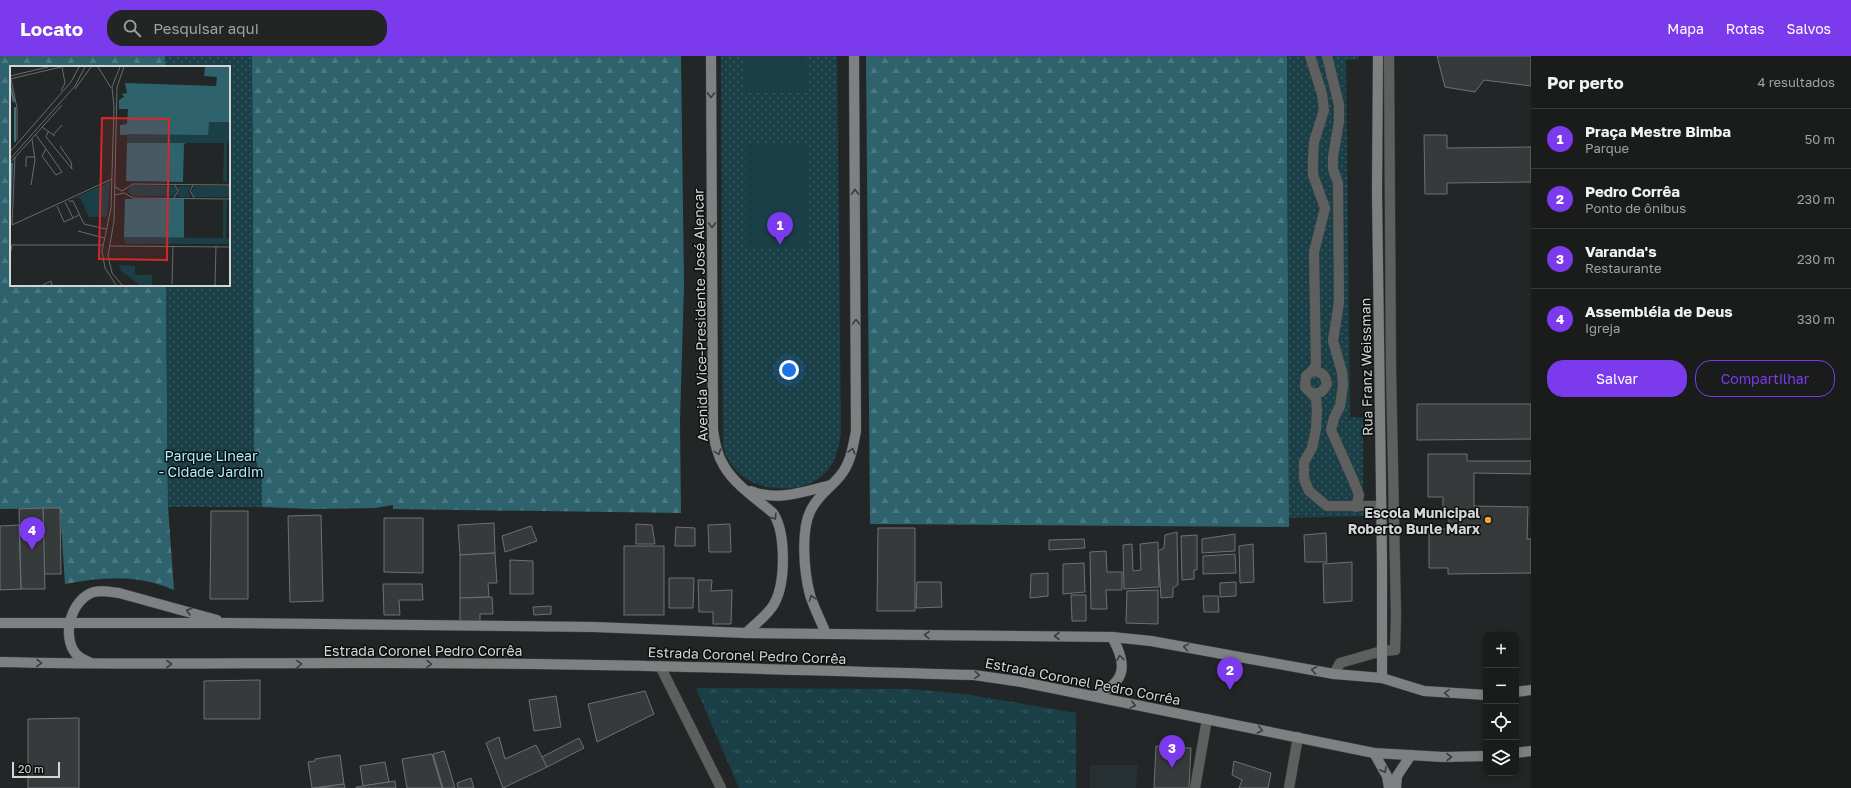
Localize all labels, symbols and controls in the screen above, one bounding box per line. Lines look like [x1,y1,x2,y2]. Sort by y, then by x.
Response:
search box [107,10,387,46]
text: Locato [20,17,83,40]
icon: search [121,17,143,39]
text: Pesquisar aqui [153,19,259,37]
text: Mapa [1667,20,1704,37]
text: Rotas [1726,20,1765,37]
text: Salvos [1787,20,1831,37]
inset map [10,66,230,286]
text: Por perto [1547,72,1624,93]
text: 4 resultados [1757,74,1835,90]
one-way arrow [707,92,715,98]
text: Praça Mestre Bimba [1585,122,1731,140]
text: 1 [1557,131,1563,147]
text: 50 m [1805,131,1835,147]
text: Parque [1585,140,1629,156]
text: Pedro Corrêa [1585,182,1680,200]
street label: Avenida Vice-Presidente José Alencar [689,188,711,442]
one-way arrow [851,189,859,195]
text: 2 [1556,191,1564,207]
text: 230 m [1797,191,1835,207]
text: Ponto de ônibus [1585,200,1686,216]
pin: 1 [767,212,793,245]
one-way arrow [708,222,716,228]
text: Varanda's [1585,242,1657,260]
text: 3 [1556,251,1564,267]
text: 230 m [1797,251,1835,267]
text: Restaurante [1585,260,1661,276]
street label: Rua Franz Weissman [1356,298,1376,436]
text: Assembléia de Deus [1585,302,1733,320]
text: 4 [1556,311,1564,327]
text: 330 m [1797,311,1835,327]
one-way arrow [852,319,860,325]
text: Igreja [1585,320,1620,336]
your location [779,360,799,380]
button: Salvar [1547,360,1687,397]
button: Compartilhar [1695,360,1835,397]
park label: Parque Linear - Cidade Jardim [159,447,263,480]
one-way arrow [847,448,856,455]
one-way arrow [714,449,722,456]
place label: Escola Municipal Roberto Burle Marx [1348,504,1480,537]
one-way arrow [770,513,777,520]
marker: Escola Municipal Roberto Burle Marx [1483,515,1493,525]
pin: 4 [19,517,45,550]
one-way arrow [808,595,816,602]
one-way arrow [186,607,193,616]
one-way arrow [924,631,930,639]
one-way arrow [1054,632,1060,640]
map controls [1483,632,1519,776]
button: + [1483,632,1519,668]
street label: Estrada Coronel Pedro Corrêa [324,642,522,659]
street label: Estrada Coronel Pedro Corrêa [647,643,847,667]
one-way arrow [1183,643,1189,652]
street label: Estrada Coronel Pedro Corrêa [984,654,1182,708]
one-way arrow [1116,655,1125,661]
pin: 2 [1217,657,1243,690]
one-way arrow [36,659,42,667]
one-way arrow [296,659,302,668]
one-way arrow [166,660,172,668]
one-way arrow [426,660,432,668]
one-way arrow [1311,666,1317,675]
button: − [1483,668,1519,704]
one-way arrow [974,671,980,680]
one-way arrow [1444,689,1450,698]
one-way arrow [1130,700,1136,708]
button: locate [1483,704,1519,740]
one-way arrow [1257,725,1264,733]
pin: 3 [1159,735,1185,768]
button: layers [1483,740,1519,776]
one-way arrow [1446,753,1452,761]
scale bar [12,760,60,779]
text: 20 m [18,762,44,775]
one-way arrow [1379,765,1386,773]

